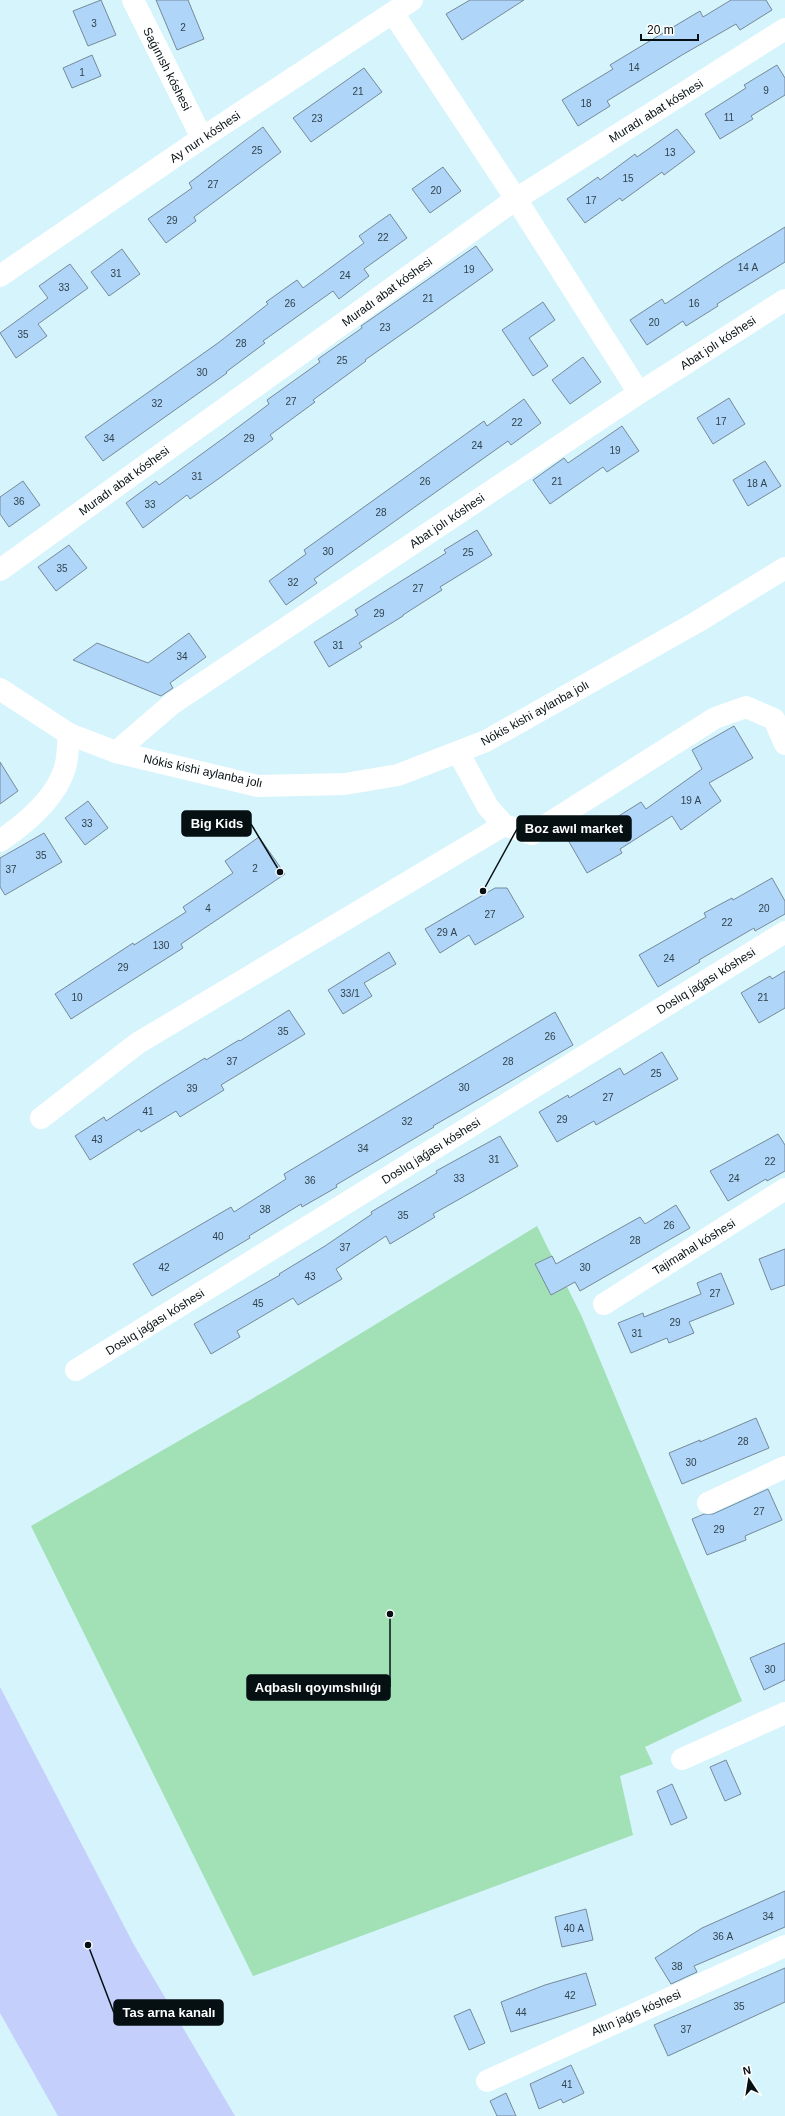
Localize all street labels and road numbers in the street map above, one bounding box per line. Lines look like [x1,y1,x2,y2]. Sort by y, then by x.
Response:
street label: Saǵınısh kóshesi [140,25,194,113]
street label: Muradı abat kóshesi [606,76,706,146]
street label: Ay nurı kóshesi [167,108,243,166]
street label: Muradı abat kóshesi [339,255,435,329]
street label: Abat jolı kóshesi [678,313,758,373]
street label: Muradı abat kóshesi [76,444,172,518]
street label: Abat jolı kóshesi [407,491,487,551]
street label: Nókis kishi aylanba jolı [479,677,591,749]
street label: Nókis kishi aylanba jolı [142,752,264,790]
street label: Doslıq jaǵası kóshesi [654,945,758,1017]
street label: Doslıq jaǵası kóshesi [379,1115,483,1187]
street label: Tajimahal kóshesi [650,1216,738,1278]
street label: Doslıq jaǵası kóshesi [103,1286,207,1358]
street label: Altın jaǵıs kóshesi [589,1987,683,2039]

